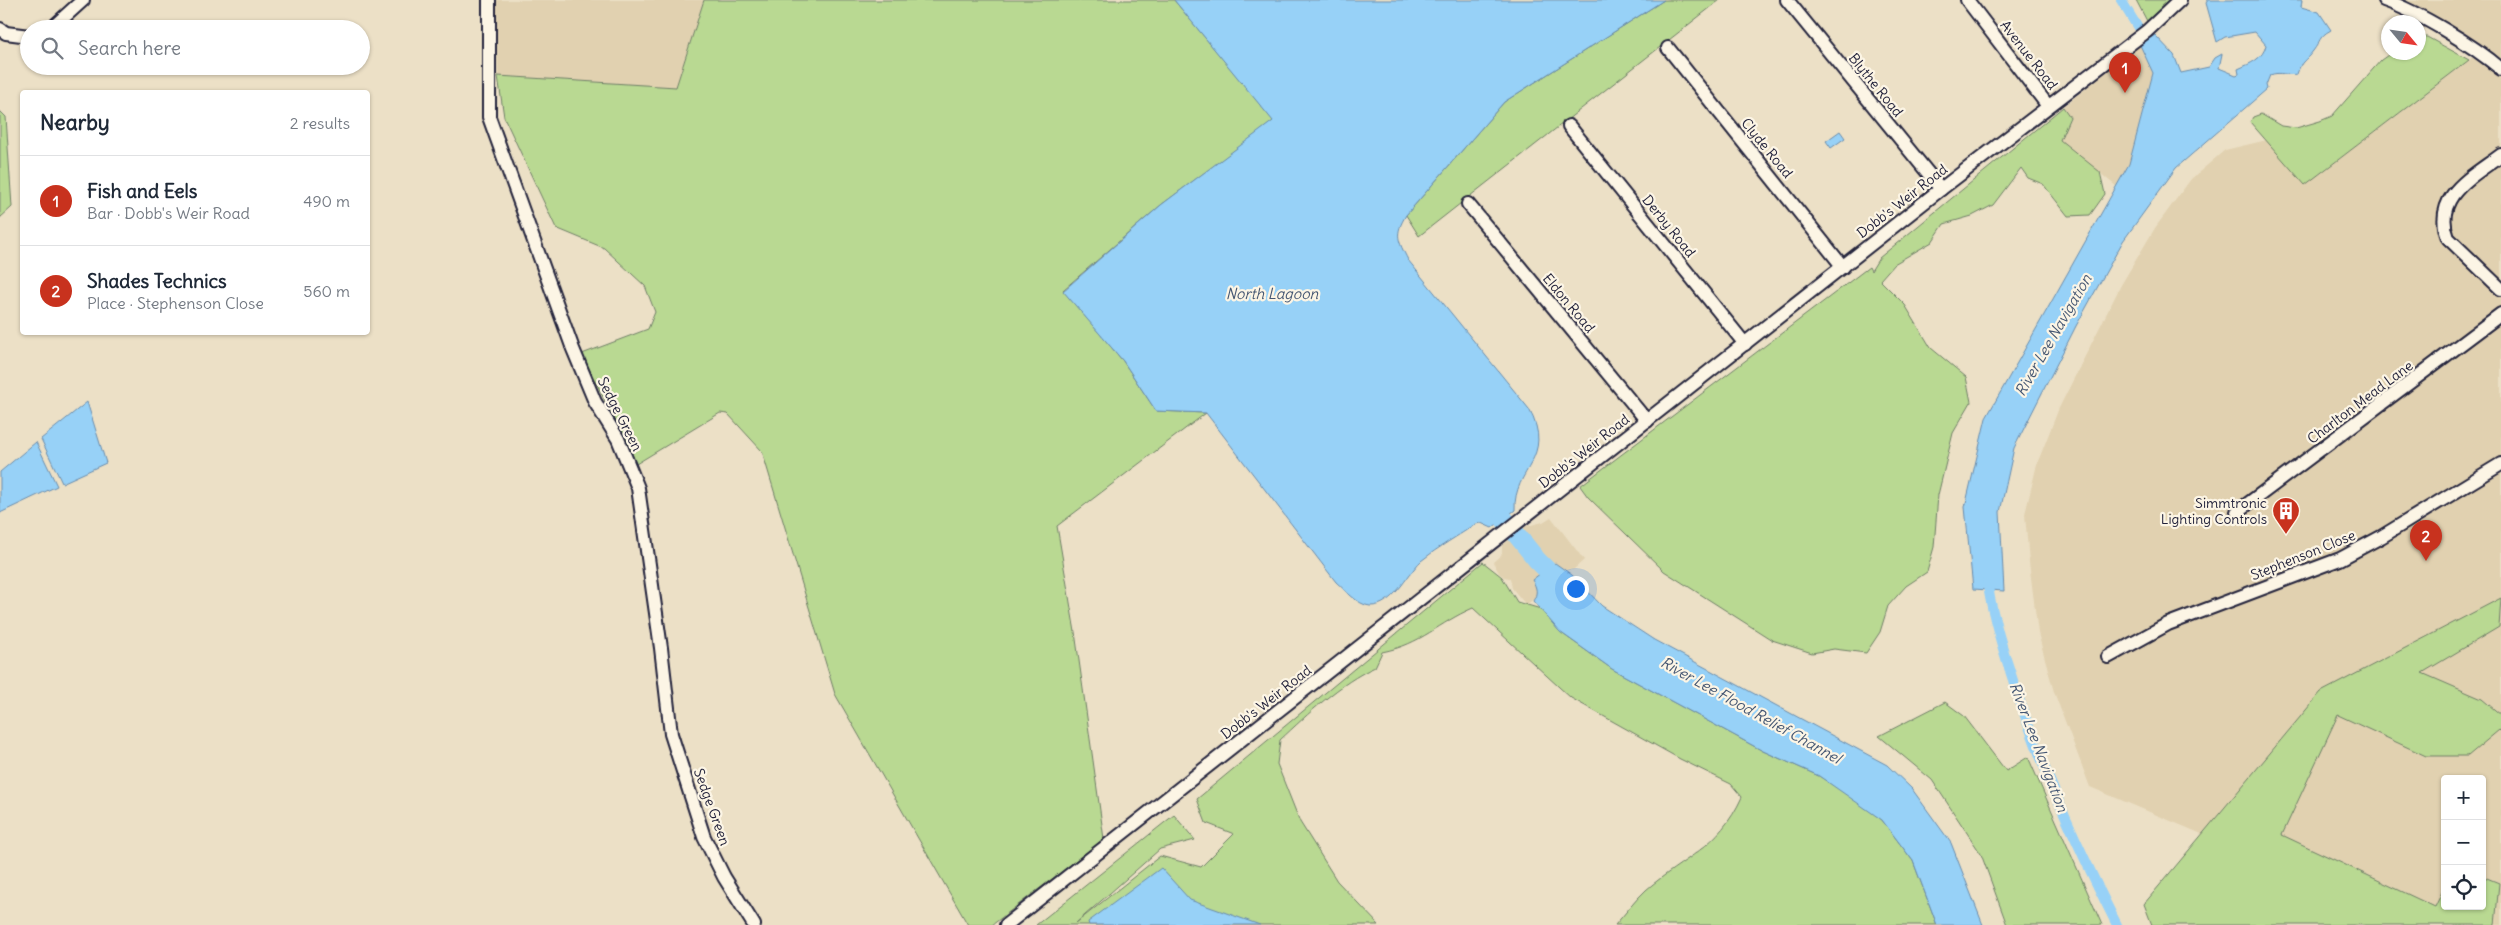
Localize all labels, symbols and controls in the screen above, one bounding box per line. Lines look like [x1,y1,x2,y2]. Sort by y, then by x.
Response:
north arrow [2381,15,2426,60]
street label: Avenue Road [1996,17,2062,93]
search box [20,20,370,75]
icon: search [38,34,66,62]
text: Search here [78,36,181,60]
street label: Blythe Road [1845,50,1907,120]
pin: 1 [2109,52,2141,93]
text: Nearby [40,109,110,136]
text: 2 results [290,113,350,133]
street label: Clyde Road [1737,114,1797,182]
street label: Dobb's Weir Road [1853,160,1951,242]
text: Fish and Eels [87,179,197,203]
text: 1 [53,191,59,211]
text: 490 m [303,191,350,211]
street label: Derby Road [1638,191,1700,261]
text: Bar · Dobb's Weir Road [87,203,250,223]
text: Shades Technics [87,269,227,293]
street label: Eldon Road [1539,270,1599,336]
water label: River Lee Navigation [2010,271,2096,399]
text: 2 [52,281,60,301]
text: 560 m [303,281,350,301]
water label: North Lagoon [1226,284,1319,303]
text: Place · Stephenson Close [87,293,264,313]
street label: Charlton Mead Lane [2304,356,2416,448]
street label: Sedge Green [594,374,646,454]
street label: Dobb's Weir Road [1535,410,1633,492]
place label: Simmtronic Lighting Controls [2161,494,2267,528]
building icon: Simmtronic Lighting Controls [2271,496,2301,535]
pin: 2 [2410,520,2442,561]
street label: Stephenson Close [2248,526,2358,584]
your location [1563,576,1589,602]
water label: River Lee Flood Relief Channel [1658,652,1847,769]
street label: Dobb's Weir Road [1217,661,1315,743]
water label: River Lee Navigation [2006,680,2073,815]
street label: Sedge Green [690,766,734,848]
map controls [2441,775,2486,910]
button: + [2441,775,2486,820]
button: − [2441,820,2486,865]
button: locate [2441,865,2486,910]

